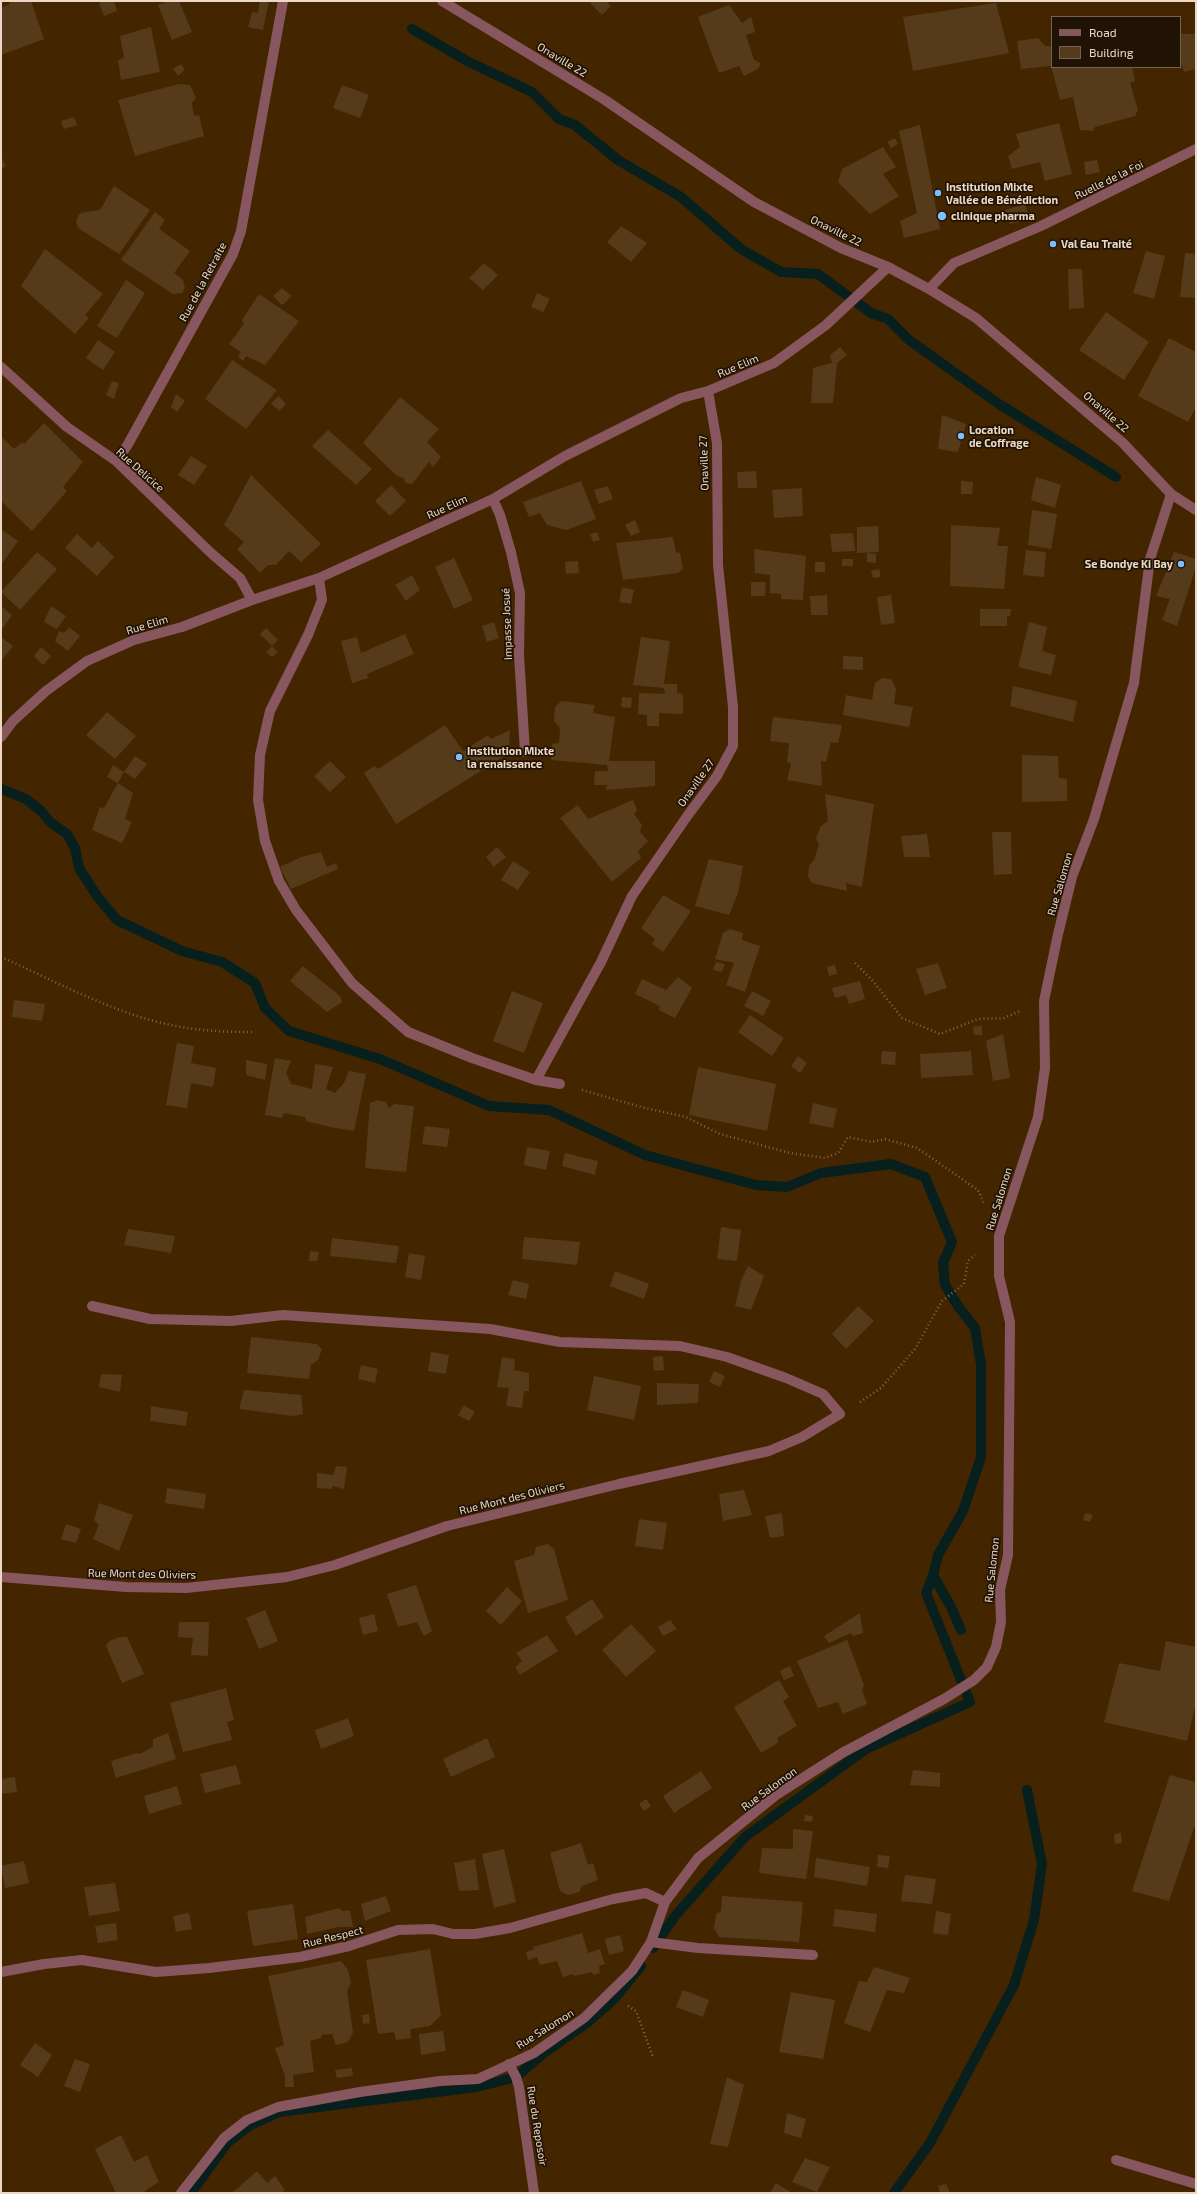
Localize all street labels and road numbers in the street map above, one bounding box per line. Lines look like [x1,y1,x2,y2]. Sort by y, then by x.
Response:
street label: Onaville 22 [535,40,589,80]
street label: Ruelle de la Foi [1072,158,1146,202]
street label: Onaville 22 [808,213,864,249]
street label: Rue de la Retraite [177,240,229,324]
street label: Rue Elim [716,351,760,381]
street label: Onaville 22 [1081,389,1131,435]
street label: Onaville 27 [696,435,712,491]
street label: Rue Delicice [113,445,167,495]
street label: Rue Elim [425,492,469,522]
street label: Impasse Josué [499,588,515,660]
street label: Rue Elim [124,612,170,638]
street label: Onaville 27 [675,757,717,809]
street label: Rue Salomon [1045,851,1075,917]
street label: Rue Salomon [983,1166,1015,1232]
street label: Rue Mont des Oliviers [458,1478,566,1518]
street label: Rue Salomon [982,1537,1002,1603]
street label: Rue Mont des Oliviers [88,1566,196,1582]
street label: Rue Salomon [739,1764,799,1814]
street label: Rue Respect [302,1923,364,1951]
street label: Rue Salomon [514,2006,576,2052]
street label: Rue du Reposoir [524,2085,550,2167]

